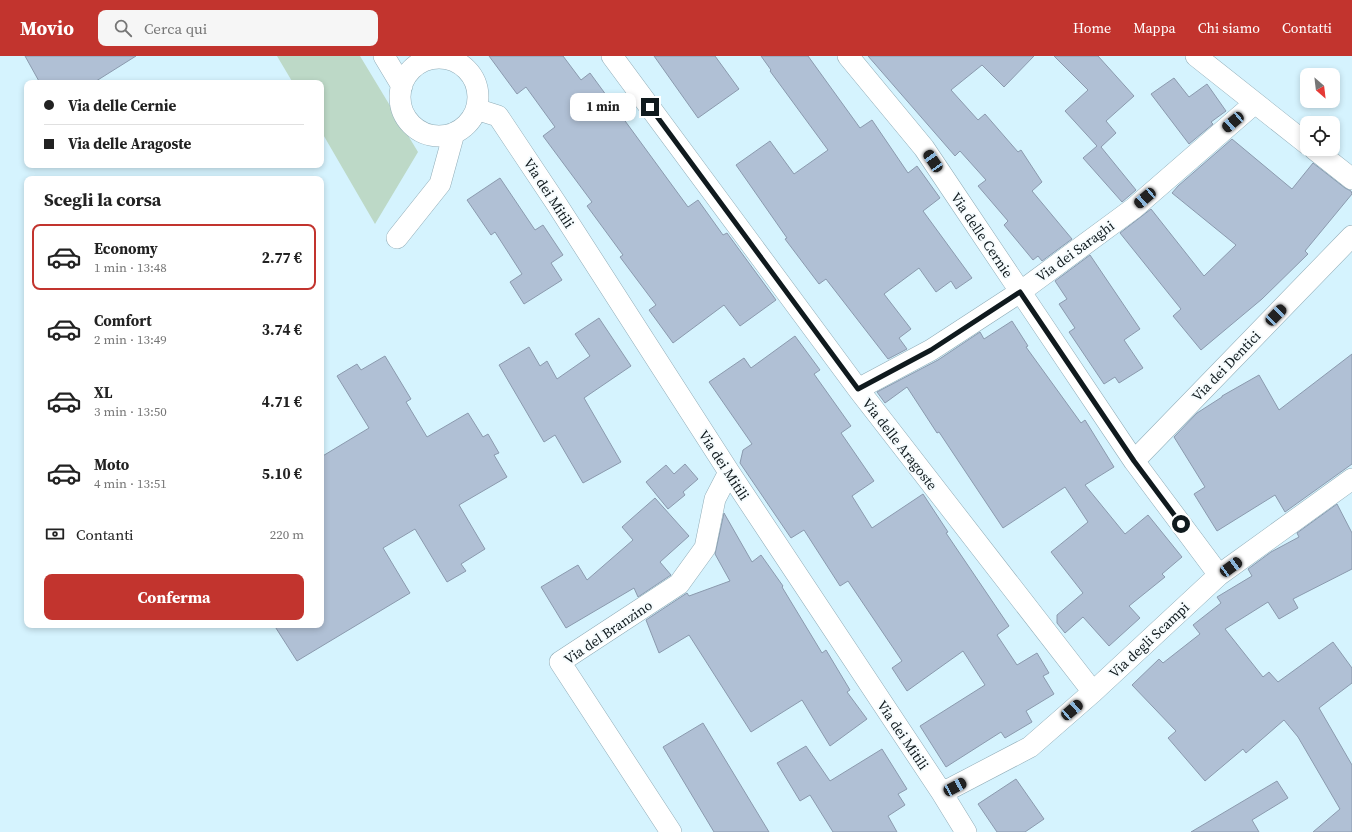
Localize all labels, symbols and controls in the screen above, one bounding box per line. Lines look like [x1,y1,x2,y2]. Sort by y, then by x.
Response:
search box [98,10,378,46]
text: Movio [20,15,74,41]
icon: search [112,17,134,39]
text: Cerca qui [144,18,207,39]
text: Home [1073,18,1111,38]
text: Mappa [1133,18,1176,38]
text: Chi siamo [1198,18,1260,38]
text: Contatti [1282,18,1332,38]
north arrow [1300,68,1340,108]
map controls [1300,68,1340,156]
callout: 1 min [570,93,636,121]
text: Via delle Cernie [68,95,176,116]
text: 1 min [586,98,620,115]
route end [641,98,659,116]
car [1220,110,1246,134]
button: locate [1300,116,1340,156]
text: Via delle Aragoste [68,133,191,154]
car [921,148,945,174]
street label: Via dei Mitili [519,154,579,232]
car [1132,186,1158,210]
text: Scegli la corsa [44,187,161,212]
street label: Via delle Cernie [946,188,1018,282]
street label: Via dei Saraghi [1032,216,1118,286]
text: Economy [94,238,158,259]
icon: car [46,239,82,275]
text: 2.77 € [262,247,302,268]
text: 1 min · 13:48 [94,259,167,276]
car [1263,302,1289,328]
text: Comfort [94,310,152,331]
icon: car [46,311,82,347]
text: 3.74 € [262,319,302,340]
street label: Via dei Dentici [1187,326,1265,406]
text: 2 min · 13:49 [94,331,167,348]
text: XL [94,382,113,403]
icon: car [46,383,82,419]
text: 4.71 € [262,391,302,412]
street label: Via delle Aragoste [858,394,942,494]
text: 3 min · 13:50 [94,403,167,420]
street label: Via dei Mitili [694,426,754,504]
text: Moto [94,454,129,475]
icon: car [46,455,82,491]
text: 5.10 € [262,463,302,484]
text: 4 min · 13:51 [94,475,167,492]
route start [1172,515,1190,533]
icon: cash [44,523,66,545]
text: Contanti [76,524,134,545]
text: 220 m [270,526,304,543]
car [1218,555,1244,579]
button: Conferma [44,574,304,620]
street label: Via del Branzino [560,595,656,669]
street label: Via degli Scampi [1104,598,1194,682]
street label: Via dei Mitili [872,696,934,774]
car [1059,698,1085,722]
car [942,776,968,798]

